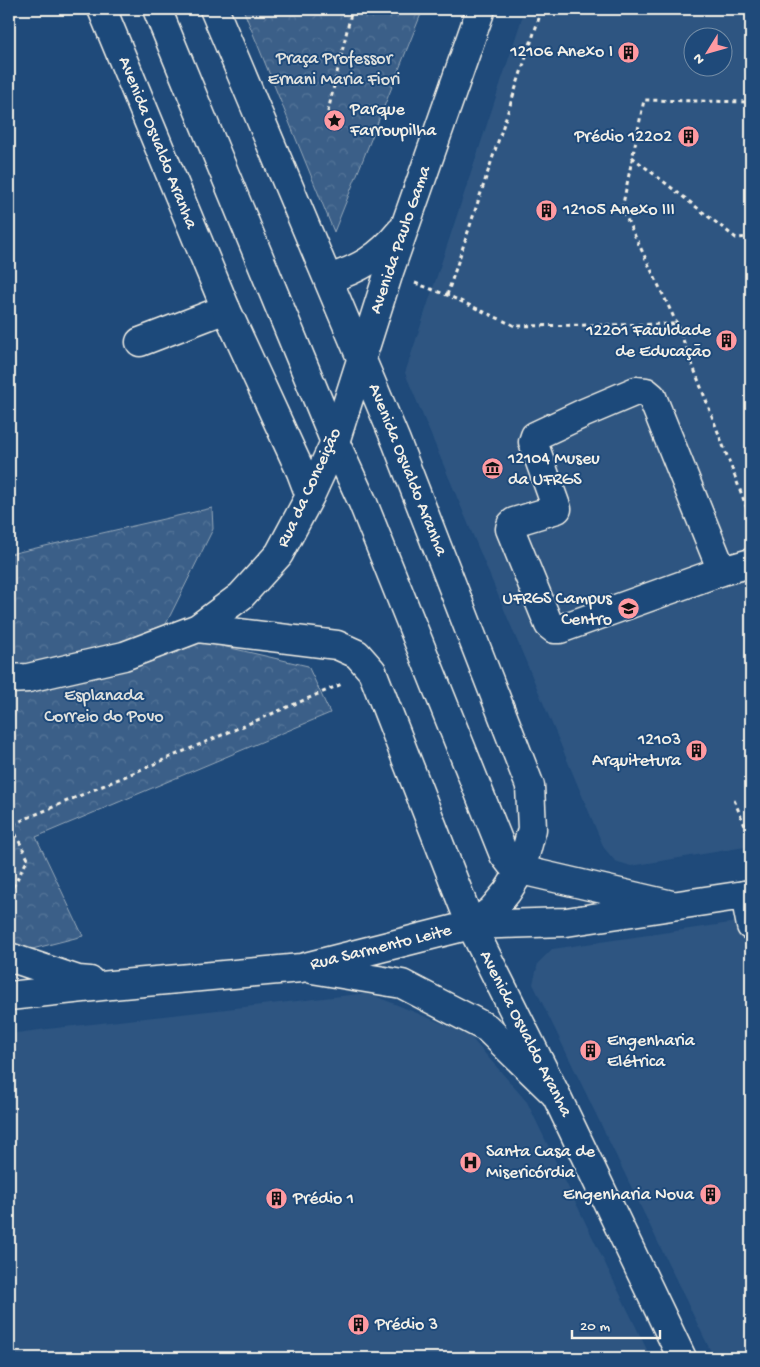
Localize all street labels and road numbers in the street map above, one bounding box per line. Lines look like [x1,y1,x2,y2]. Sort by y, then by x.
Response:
street label: Avenida Osvaldo Aranha [113,54,202,233]
street label: Avenida Paulo Gama [366,162,437,317]
street label: Avenida Osvaldo Aranha [363,381,452,560]
street label: Rua da Conceição [273,425,347,551]
street label: Rua Sarmento Leite [308,920,454,976]
street label: Avenida Osvaldo Aranha [474,947,577,1122]

